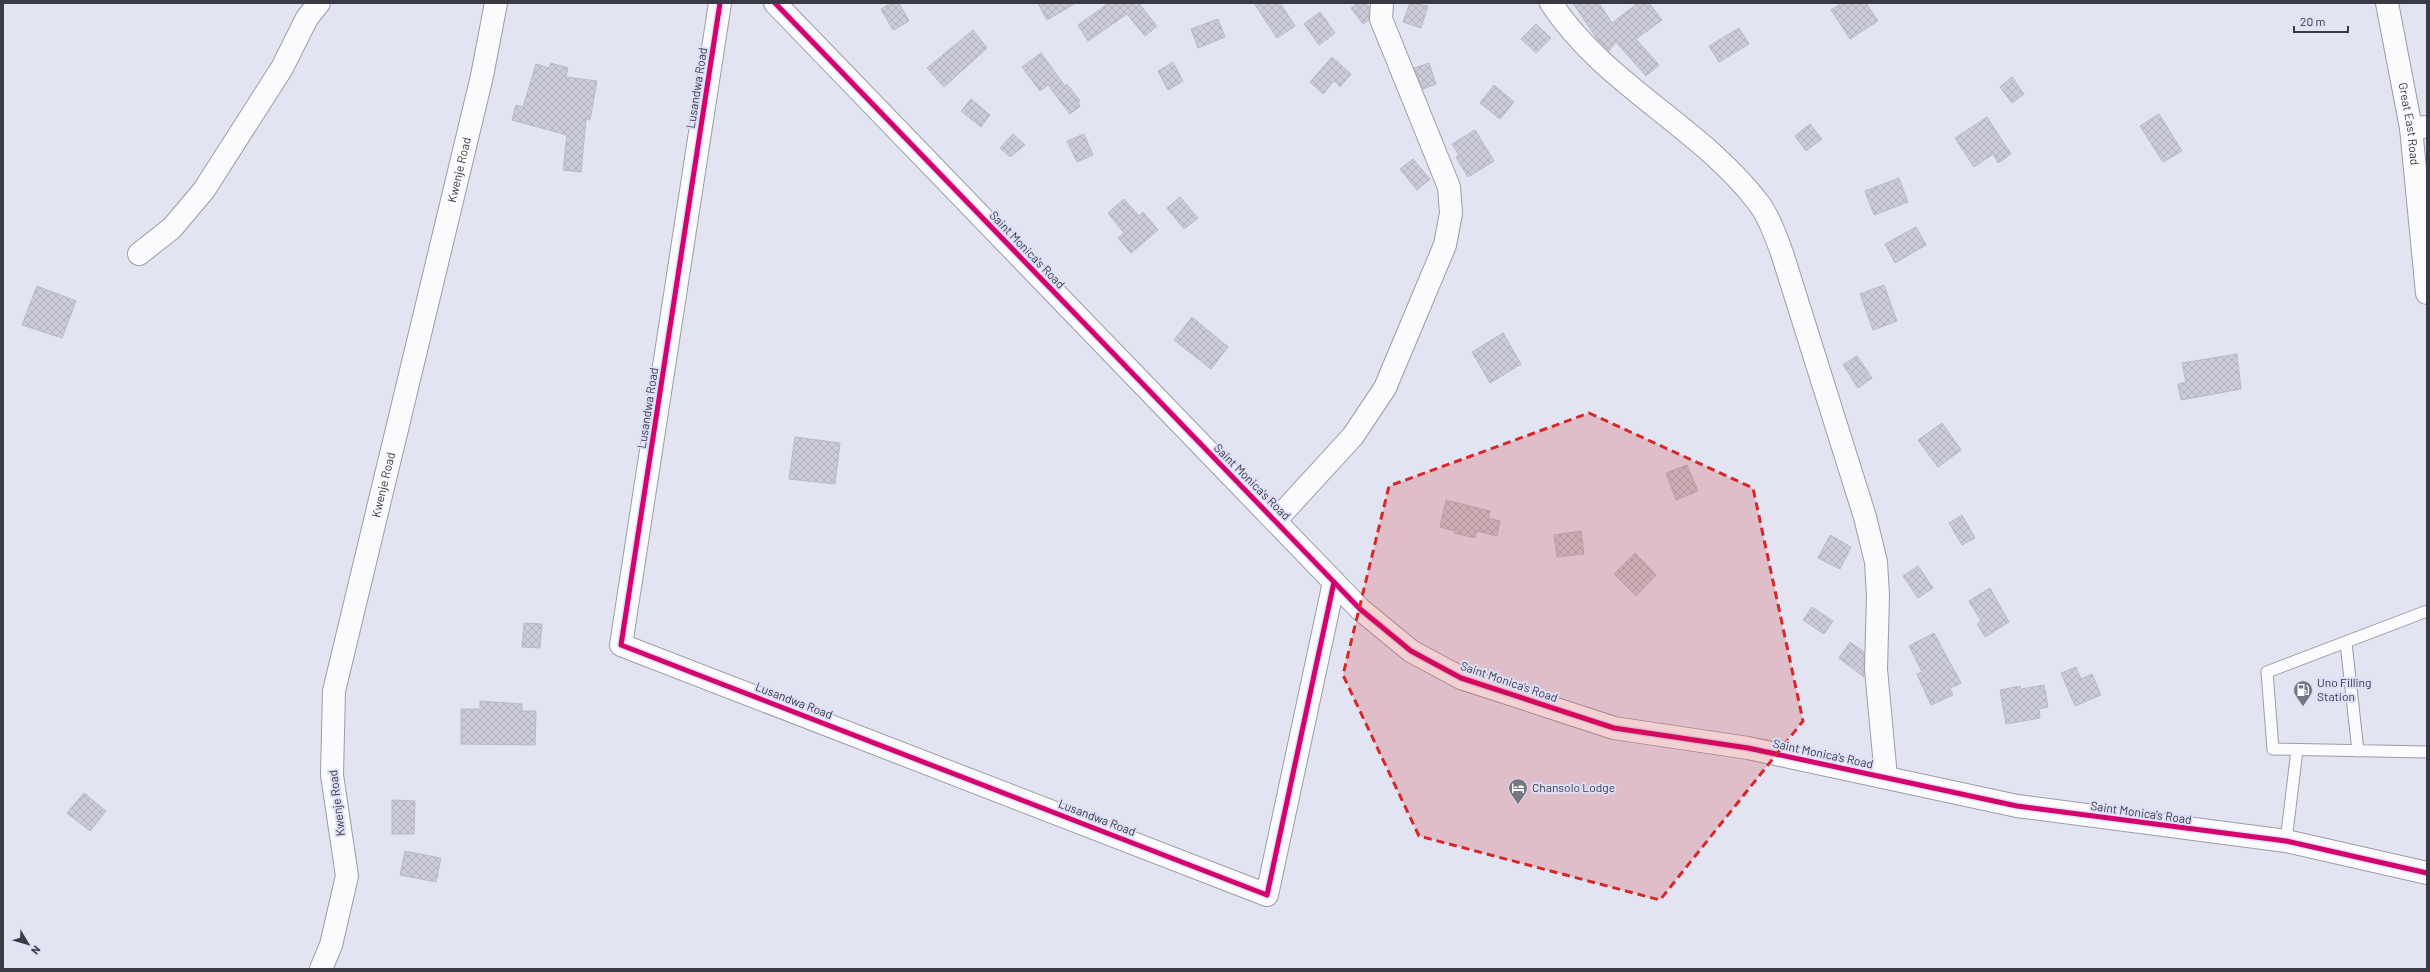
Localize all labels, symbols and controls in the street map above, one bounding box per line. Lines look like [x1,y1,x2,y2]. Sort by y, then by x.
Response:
scale bar [2294,8,2348,34]
text: 20 m [2300,14,2326,28]
street label: Lusandwa Road [683,46,709,129]
street label: Great East Road [2396,81,2423,166]
street label: Kwenje Road [444,136,473,204]
street label: Saint Monica's Road [987,208,1068,291]
street label: Lusandwa Road [634,366,660,449]
street label: Saint Monica's Road [1212,440,1294,522]
street label: Kwenje Road [368,451,397,519]
street label: Saint Monica's Road [1459,658,1560,704]
place label: Uno Filling Station [2317,675,2371,703]
street label: Lusandwa Road [754,679,835,721]
fuel station icon: Uno Filling Station [2292,679,2314,707]
street label: Saint Monica's Road [1772,736,1875,770]
street label: Kwenje Road [325,769,347,837]
hotel icon: Chansolo Lodge [1507,777,1529,805]
place label: Chansolo Lodge [1532,780,1615,794]
street label: Lusandwa Road [1057,796,1138,838]
street label: Saint Monica's Road [2090,798,2193,826]
north arrow [8,924,48,964]
text: N [29,944,44,957]

